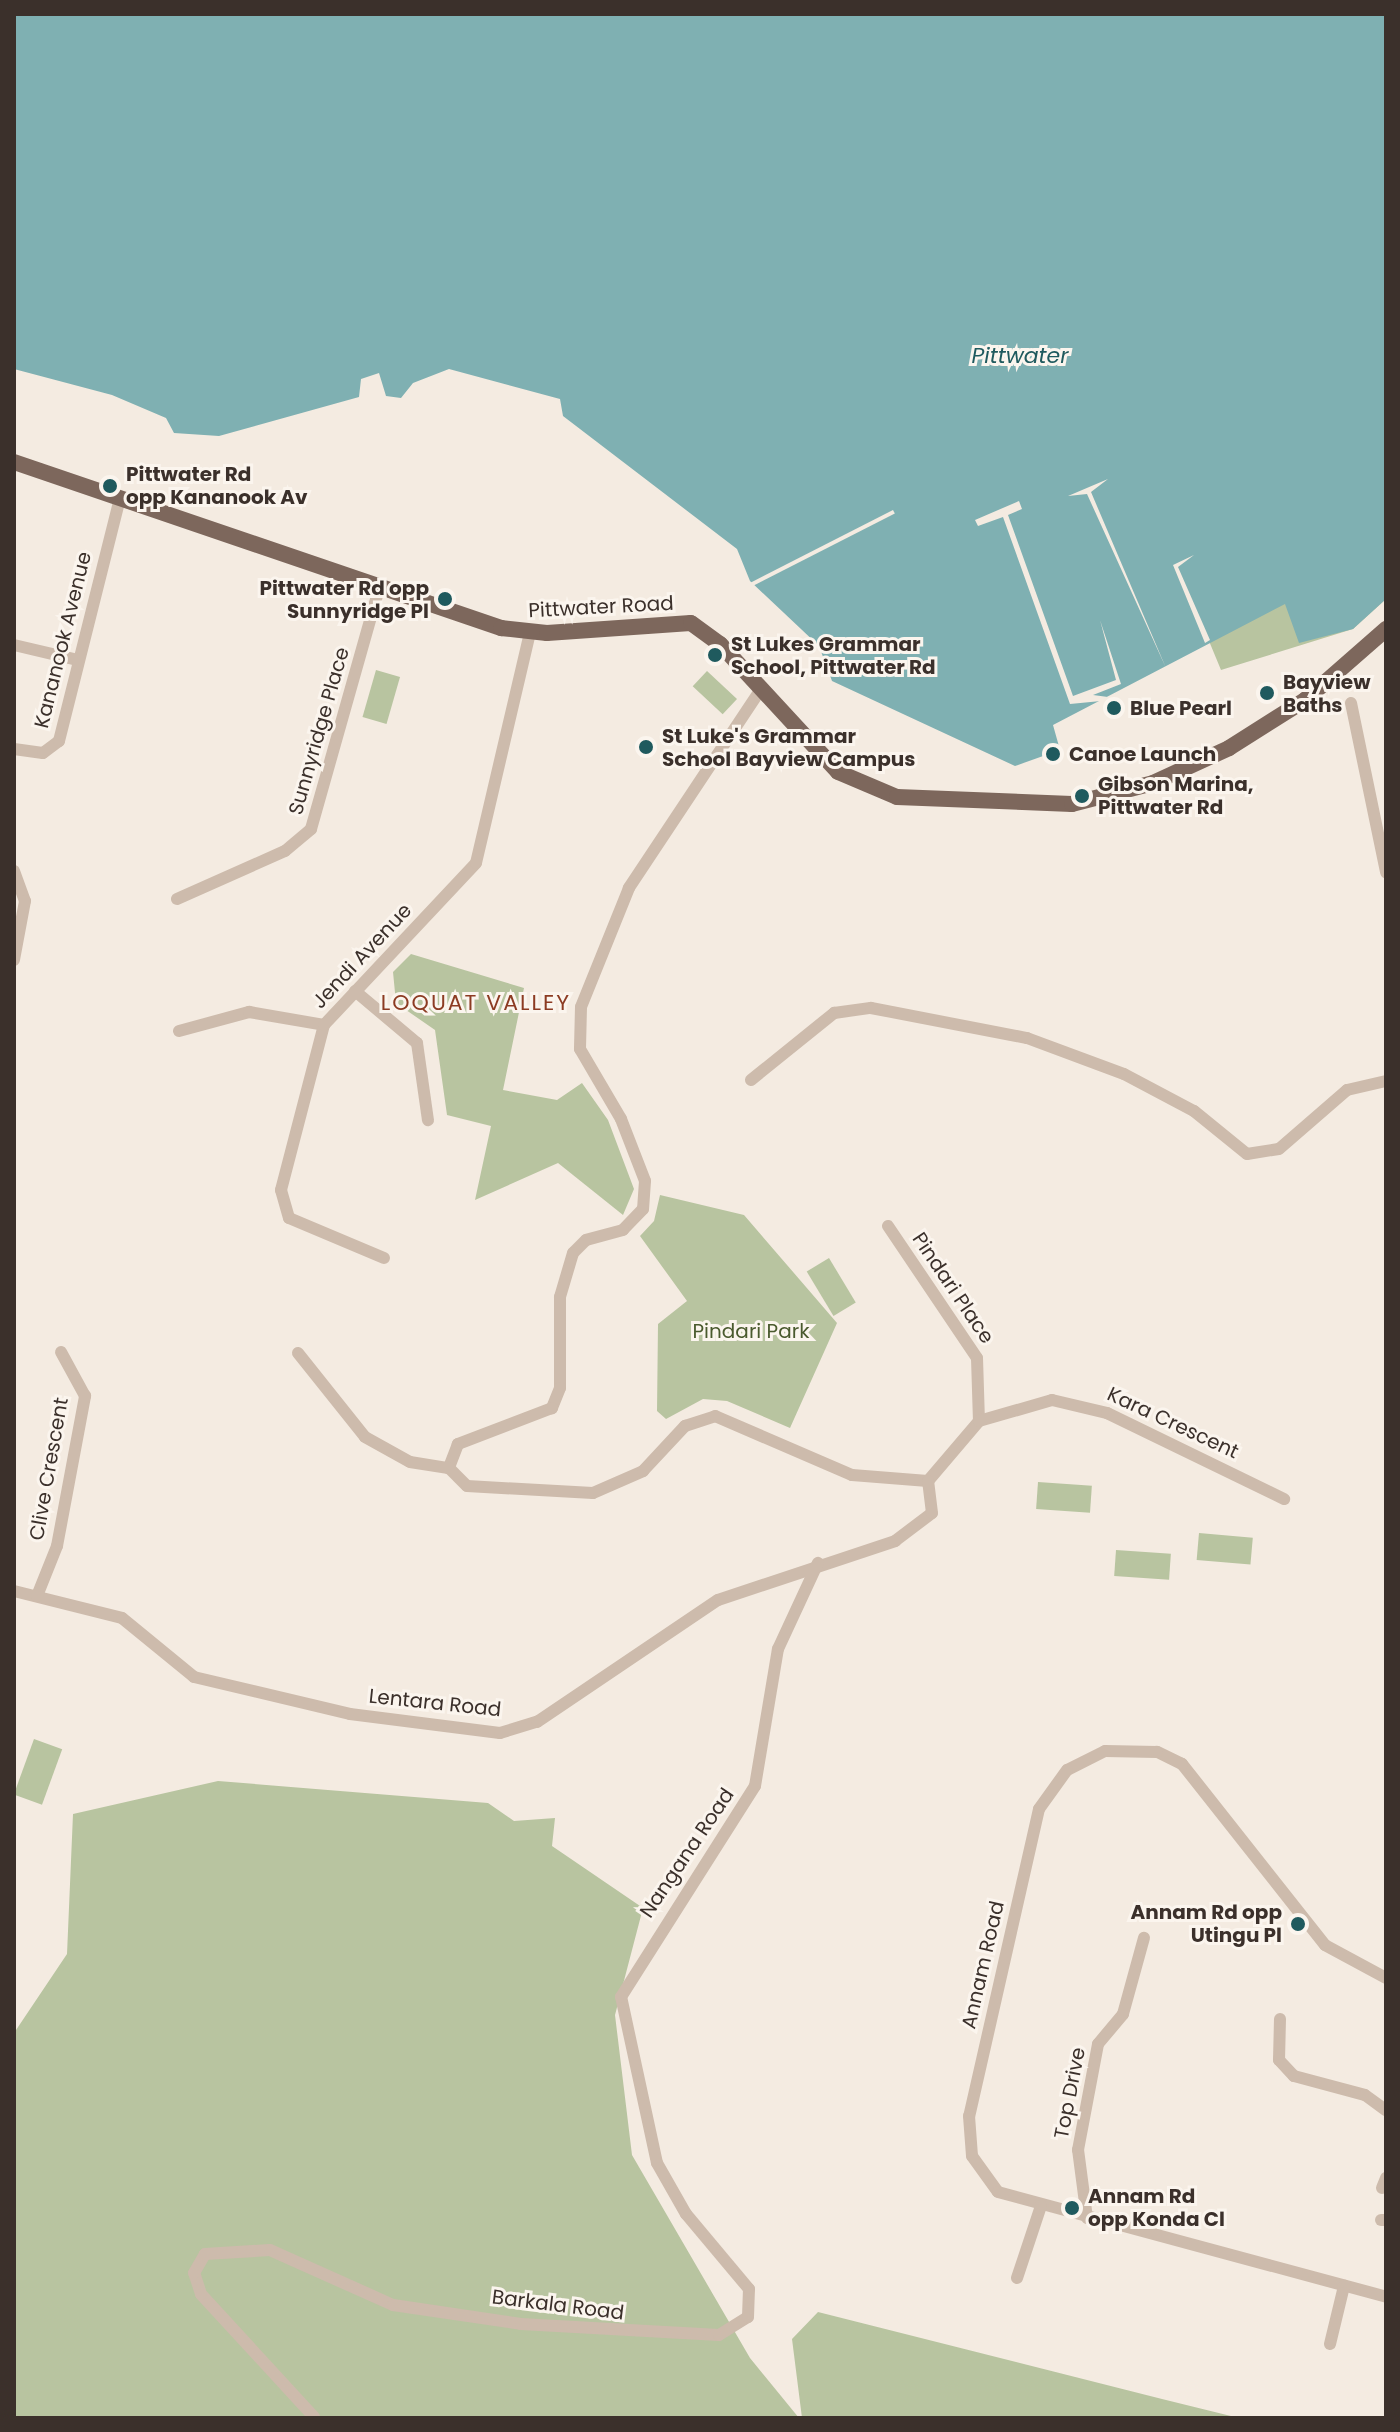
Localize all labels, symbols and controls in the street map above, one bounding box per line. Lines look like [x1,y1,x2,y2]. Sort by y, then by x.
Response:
water label: Pittwater [972,343,1068,369]
place label: Pittwater Rd opp Kananook Av [126,462,308,509]
marker: Pittwater Rd opp Kananook Av [101,477,119,495]
street label: Kananook Avenue [29,549,97,731]
place label: Pittwater Rd opp Sunnyridge Pl [259,576,429,623]
marker: Pittwater Rd opp Sunnyridge Pl [436,590,454,608]
street label: Pittwater Road [528,591,674,623]
place label: St Lukes Grammar School, Pittwater Rd [731,632,936,679]
street label: Sunnyridge Place [284,644,354,818]
marker: St Lukes Grammar School, Pittwater Rd [706,646,724,664]
place label: Bayview Baths [1283,670,1370,717]
marker: Bayview Baths [1258,684,1276,702]
place label: Blue Pearl [1130,696,1232,720]
marker: Blue Pearl [1105,699,1123,717]
place label: St Luke's Grammar School Bayview Campus [662,724,915,771]
marker: St Luke's Grammar School Bayview Campus [637,738,655,756]
place label: Canoe Launch [1069,742,1216,766]
marker: Canoe Launch [1044,745,1062,763]
place label: Gibson Marina, Pittwater Rd [1098,772,1254,819]
marker: Gibson Marina, Pittwater Rd [1073,787,1091,805]
street label: Jendi Avenue [307,899,417,1013]
district label: LOQUAT VALLEY [381,990,571,1016]
street label: Pindari Place [907,1228,999,1348]
park label: Pindari Park [693,1319,809,1343]
street label: Kara Crescent [1103,1382,1243,1464]
street label: Clive Crescent [25,1396,73,1542]
street label: Lentara Road [368,1684,502,1722]
street label: Nangana Road [635,1784,739,1922]
street label: Annam Road [957,1899,1009,2031]
place label: Annam Rd opp Utingu Pl [1131,1900,1282,1947]
marker: Annam Rd opp Utingu Pl [1289,1915,1307,1933]
street label: Top Drive [1049,2045,1091,2141]
place label: Annam Rd opp Konda Cl [1088,2184,1225,2231]
marker: Annam Rd opp Konda Cl [1063,2199,1081,2217]
street label: Barkala Road [491,2285,625,2325]

